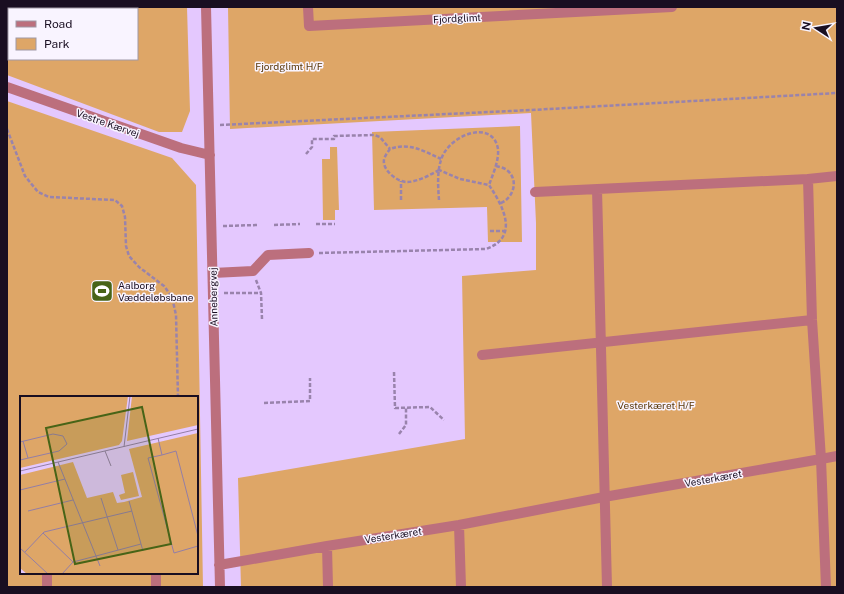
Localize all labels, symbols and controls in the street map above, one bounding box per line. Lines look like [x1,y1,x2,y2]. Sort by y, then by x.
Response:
legend [8,8,138,60]
north arrow [796,8,836,48]
street label: Fjordglimt [433,11,481,25]
text: Road [44,17,72,31]
text: N [799,20,813,31]
text: Park [44,37,70,51]
park label: Fjordglimt H/F [255,60,323,72]
street label: Vestre Kærvej [75,107,141,139]
street label: Annebergvej [206,267,220,327]
sports icon: Aalborg Væddeløbsbane [89,278,115,304]
place label: Aalborg Væddeløbsbane [118,279,194,303]
inset map [20,396,198,574]
park label: Vesterkæret H/F [617,399,695,411]
street label: Vesterkæret [683,467,743,489]
street label: Vesterkæret [363,525,423,545]

